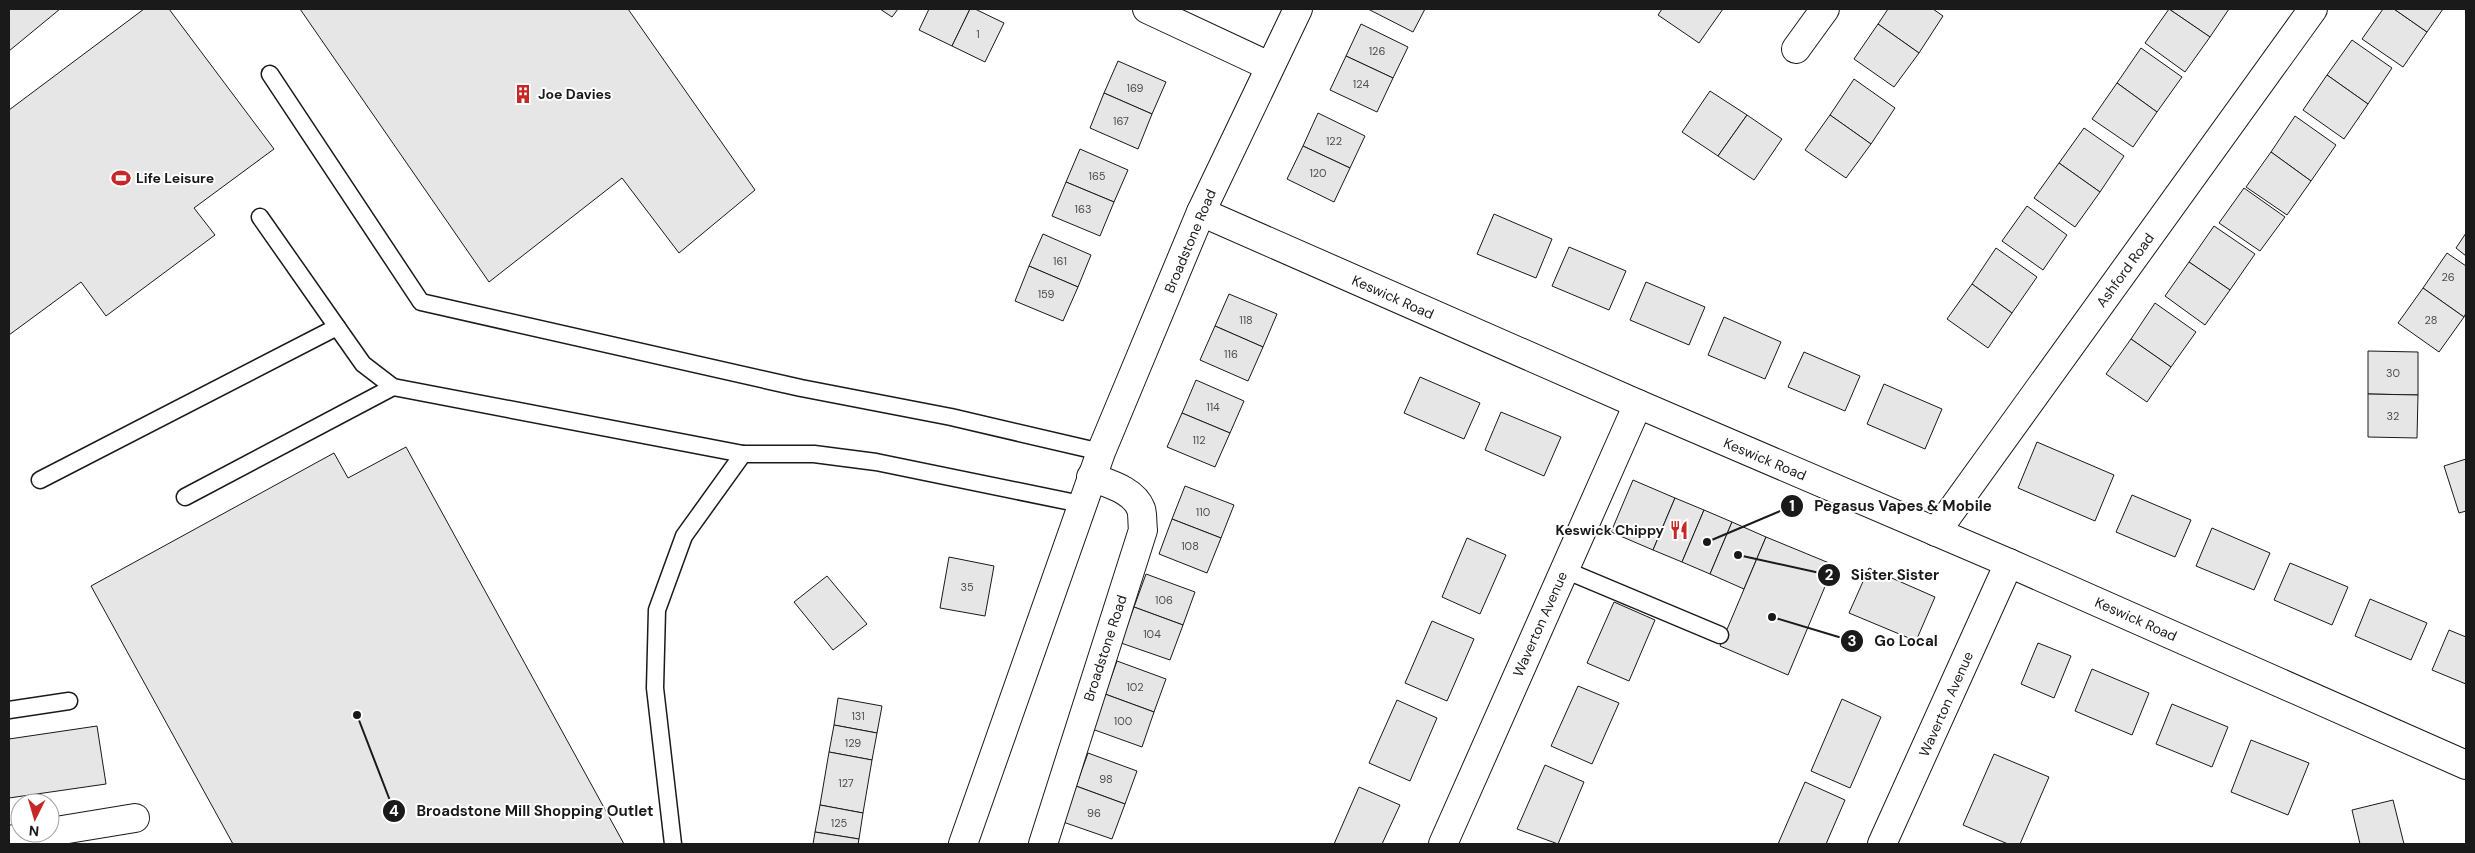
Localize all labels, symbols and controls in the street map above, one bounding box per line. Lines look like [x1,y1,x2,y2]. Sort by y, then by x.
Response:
house number: 1 [976,27,980,41]
house number: 126 [1369,44,1385,58]
house number: 124 [1353,77,1369,91]
house number: 169 [1126,81,1144,95]
building icon: Joe Davies [512,83,534,105]
place label: Joe Davies [538,85,611,103]
house number: 167 [1113,114,1129,128]
house number: 122 [1326,134,1342,148]
house number: 120 [1309,166,1327,180]
sports icon: Life Leisure [110,167,132,189]
place label: Life Leisure [136,169,214,187]
house number: 165 [1089,169,1106,183]
street label: Broadstone Road [1160,187,1220,295]
house number: 163 [1075,202,1091,216]
street label: Ashford Road [2092,229,2158,311]
house number: 161 [1053,254,1067,268]
house number: 26 [2441,270,2455,284]
street label: Keswick Road [1349,271,1437,323]
house number: 159 [1038,287,1054,301]
house number: 118 [1239,313,1253,327]
house number: 28 [2425,313,2437,327]
house number: 116 [1224,347,1238,361]
house number: 30 [2386,366,2400,380]
house number: 114 [1206,400,1220,414]
house number: 32 [2387,409,2399,423]
house number: 112 [1192,433,1206,447]
street label: Keswick Road [1721,434,1809,484]
callout: Pegasus Vapes & Mobile [1780,491,2002,521]
text: 1 [1789,496,1795,516]
text: Pegasus Vapes & Mobile [1814,496,1992,516]
house number: 110 [1196,505,1210,519]
restaurant icon: Keswick Chippy [1668,519,1690,541]
place label: Keswick Chippy [1556,521,1665,539]
house number: 108 [1181,539,1199,553]
callout: Sister Sister [1816,560,1950,590]
text: 2 [1825,565,1834,585]
text: Sister Sister [1851,565,1939,585]
street label: Waverton Avenue [1509,569,1571,679]
house number: 35 [960,580,974,594]
street label: Broadstone Road [1079,593,1131,703]
house number: 106 [1155,593,1173,607]
street label: Keswick Road [2092,593,2180,645]
callout: Go Local [1839,626,1948,656]
house number: 104 [1143,627,1161,641]
text: 3 [1847,631,1857,651]
text: Go Local [1874,631,1938,651]
street label: Waverton Avenue [1915,649,1977,759]
house number: 102 [1126,680,1144,694]
house number: 131 [851,709,865,723]
house number: 100 [1114,714,1132,728]
house number: 129 [845,736,861,750]
house number: 98 [1099,772,1113,786]
house number: 127 [838,776,854,790]
north arrow [10,793,60,843]
callout: Broadstone Mill Shopping Outlet [381,796,663,826]
text: 4 [389,801,399,821]
text: Broadstone Mill Shopping Outlet [416,801,654,821]
house number: 96 [1087,806,1101,820]
house number: 125 [831,816,848,830]
text: N [28,822,40,840]

